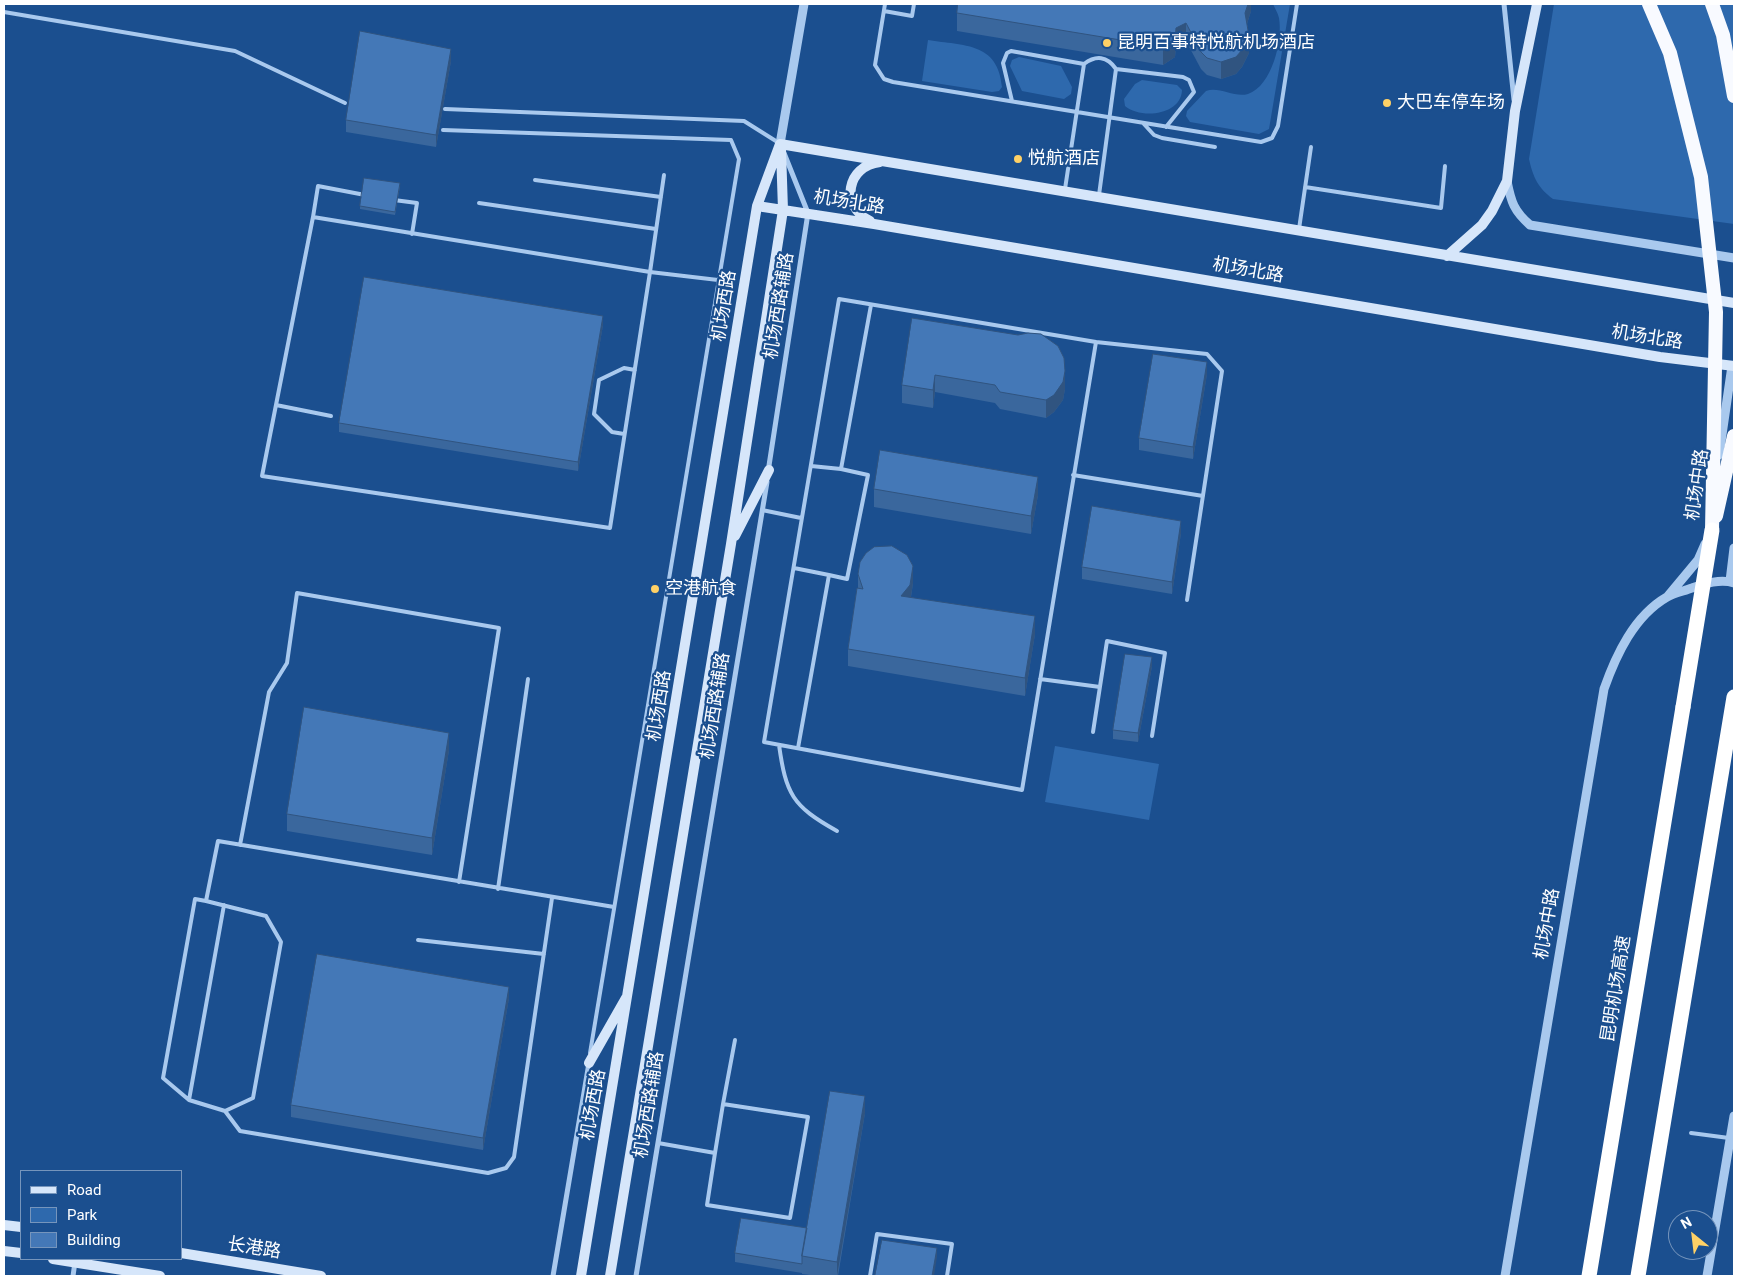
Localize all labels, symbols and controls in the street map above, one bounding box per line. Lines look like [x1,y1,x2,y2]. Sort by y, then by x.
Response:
place label: 昆明百事特悦航机场酒店 [1117,32,1315,54]
marker: 昆明百事特悦航机场酒店 [1101,37,1113,49]
place label: 大巴车停车场 [1397,92,1505,114]
marker: 大巴车停车场 [1381,97,1393,109]
place label: 悦航酒店 [1028,148,1100,170]
marker: 悦航酒店 [1012,153,1024,165]
street label: 机场北路 [812,187,886,219]
street label: 机场西路辅路 [761,251,799,361]
street label: 机场北路 [1211,254,1285,288]
street label: 机场西路 [709,269,741,343]
street label: 机场北路 [1610,322,1684,354]
street label: 机场中路 [1682,448,1714,522]
place label: 空港航食 [665,578,737,600]
marker: 空港航食 [649,583,661,595]
street label: 机场西路辅路 [697,651,735,761]
street label: 机场西路 [644,669,676,743]
street label: 机场中路 [1531,887,1565,961]
street label: 昆明机场高速 [1598,934,1636,1044]
street label: 机场西路辅路 [631,1050,669,1160]
street label: 机场西路 [577,1068,611,1142]
legend [20,1170,182,1260]
text: Road [67,1181,101,1199]
text: Park [67,1206,97,1224]
north arrow [1668,1210,1718,1260]
text: N [1678,1213,1694,1232]
text: Building [67,1231,121,1249]
street label: 长港路 [226,1234,282,1264]

